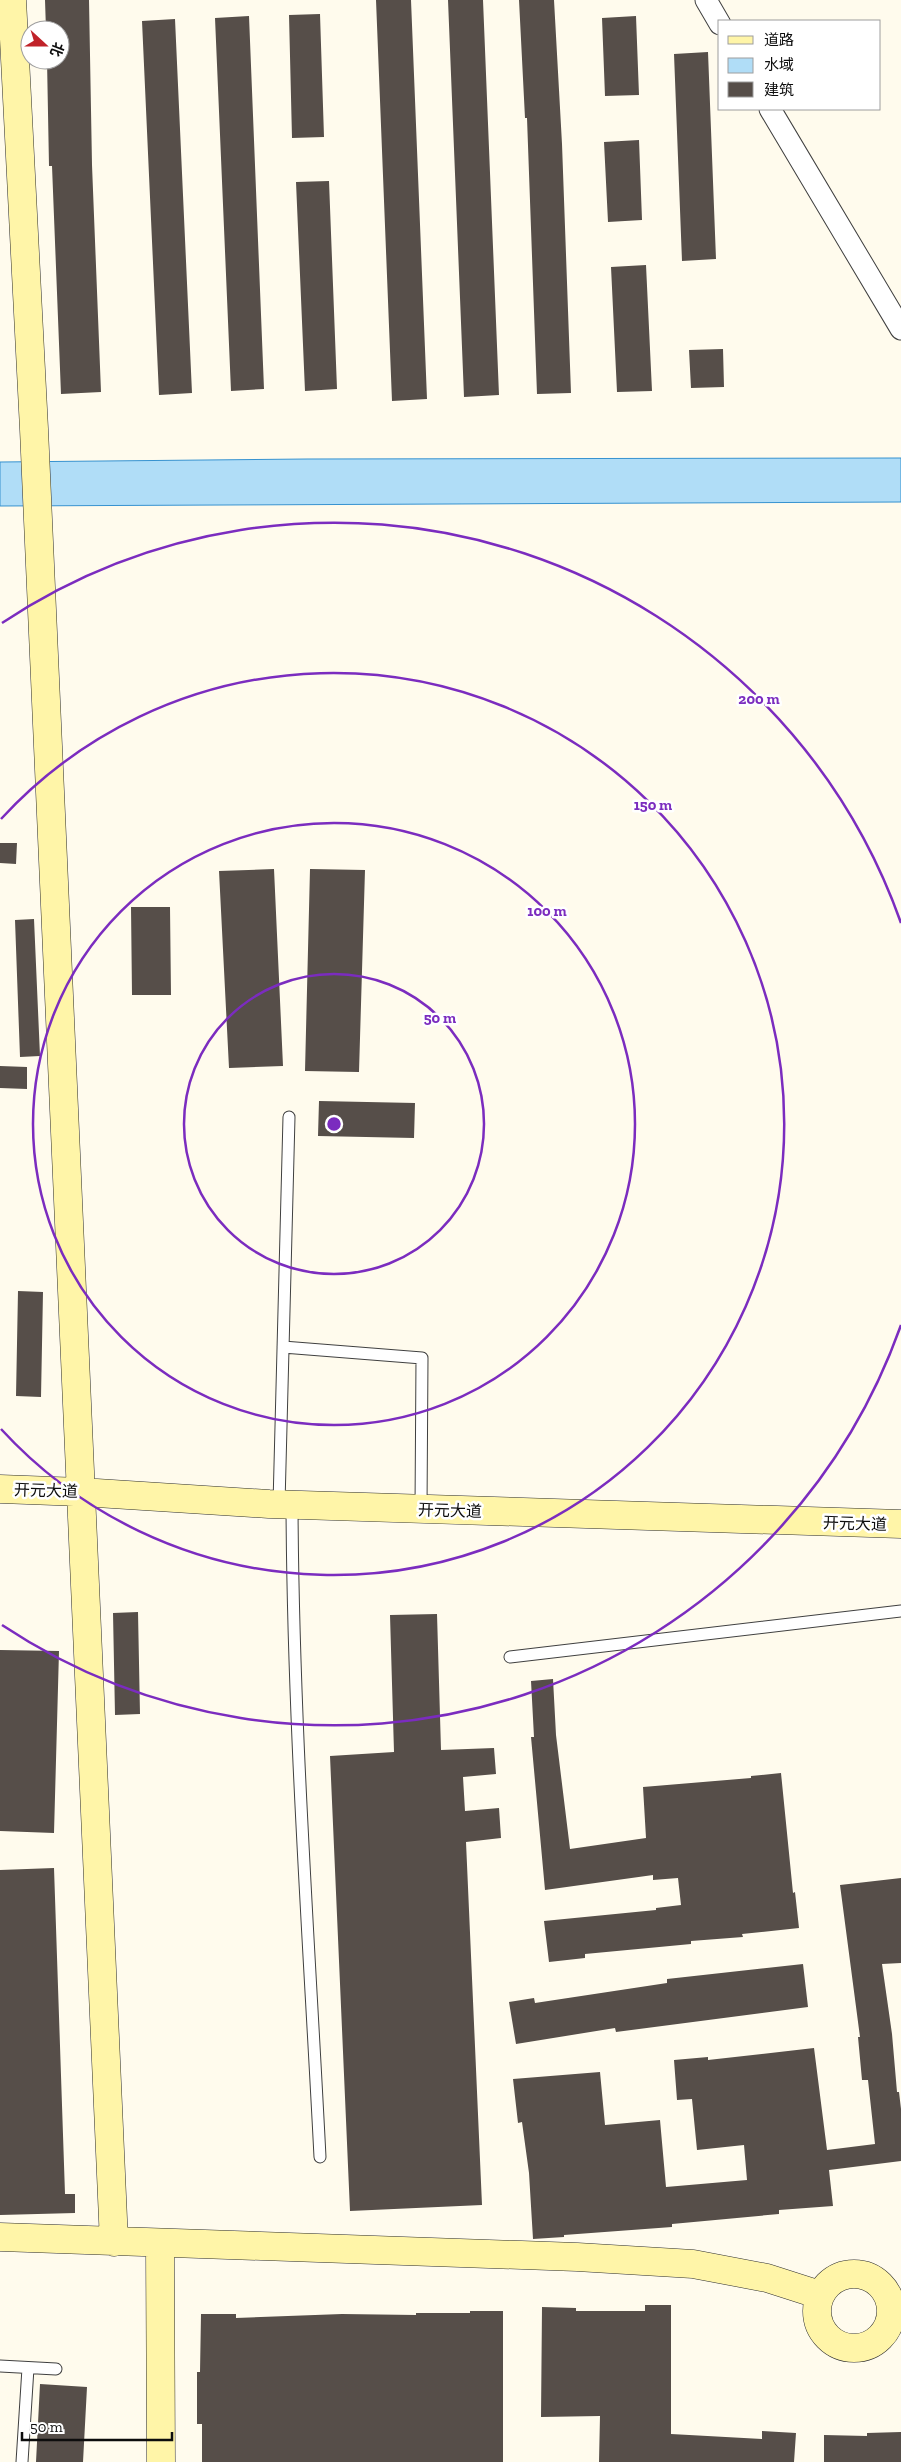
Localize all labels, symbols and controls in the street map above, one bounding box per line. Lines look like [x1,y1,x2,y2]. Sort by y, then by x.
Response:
north arrow [20,20,70,70]
legend [718,20,881,110]
text: 道路 [764,31,794,49]
text: 北 [46,40,67,59]
text: 水域 [764,56,794,74]
text: 建筑 [764,81,794,99]
text: 200 m [738,690,780,708]
text: 150 m [634,796,672,814]
text: 100 m [527,902,567,920]
text: 50 m [424,1009,456,1027]
centre of rings [325,1115,343,1133]
street label: 开元大道 [14,1480,78,1501]
street label: 开元大道 [418,1500,482,1521]
street label: 开元大道 [823,1513,887,1534]
scale bar [22,2410,172,2442]
text: 50 m [30,2418,63,2436]

